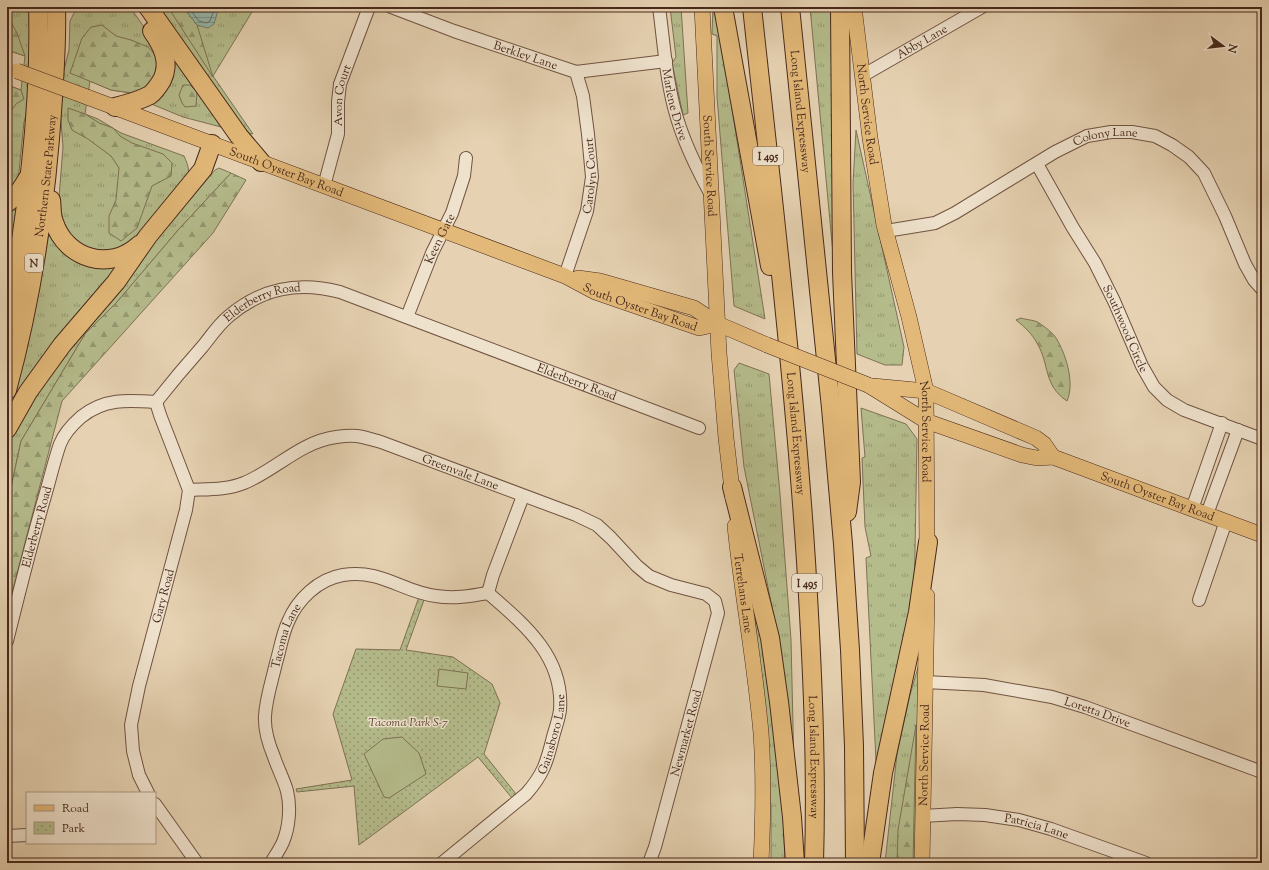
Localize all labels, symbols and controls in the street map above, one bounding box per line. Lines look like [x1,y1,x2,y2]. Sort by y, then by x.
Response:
street label: Abby Lane [893,20,952,64]
north arrow [1203,26,1243,66]
street label: Berkley Lane [491,37,560,75]
text: N [1223,41,1241,55]
street label: Long Island Expressway [784,49,815,174]
street label: Avon Court [330,62,357,126]
street label: North Service Road [851,63,882,166]
street label: Marlene Drive [657,67,692,144]
street label: Northern State Parkway [31,114,62,238]
street label: South Service Road [697,115,720,217]
street label: Colony Lane [1070,124,1140,152]
street label: Carolyn Court [579,137,602,215]
street label: South Oyster Bay Road [226,143,346,202]
road number: I 495 [753,147,783,165]
street label: Keen Gate [421,210,460,267]
road number: N [25,254,43,272]
street label: Elderberry Road [220,279,301,327]
street label: South Oyster Bay Road [579,279,700,337]
street label: Southwood Circle [1097,282,1152,377]
street label: Elderberry Road [534,359,619,406]
street label: Long Island Expressway [781,372,809,496]
street label: North Service Road [914,379,935,483]
street label: Greenvale Lane [419,450,502,495]
street label: South Oyster Bay Road [1098,467,1217,527]
street label: Elderberry Road [18,484,57,570]
street label: Terrehans Lane [728,553,757,635]
street label: Gary Road [148,567,180,625]
road number: I 495 [792,574,822,592]
street label: Tacoma Lane [267,599,306,670]
street label: Newmarket Road [667,688,707,779]
street label: Gainsboro Lane [534,693,570,778]
street label: Loretta Drive [1062,693,1133,733]
street label: Long Island Expressway [803,695,823,819]
street label: North Service Road [915,704,935,806]
park label: Tacoma Park S-7 [368,714,448,732]
legend [26,792,156,844]
text: Road [62,800,89,818]
street label: Patricia Lane [1003,810,1071,845]
text: Park [62,820,85,838]

